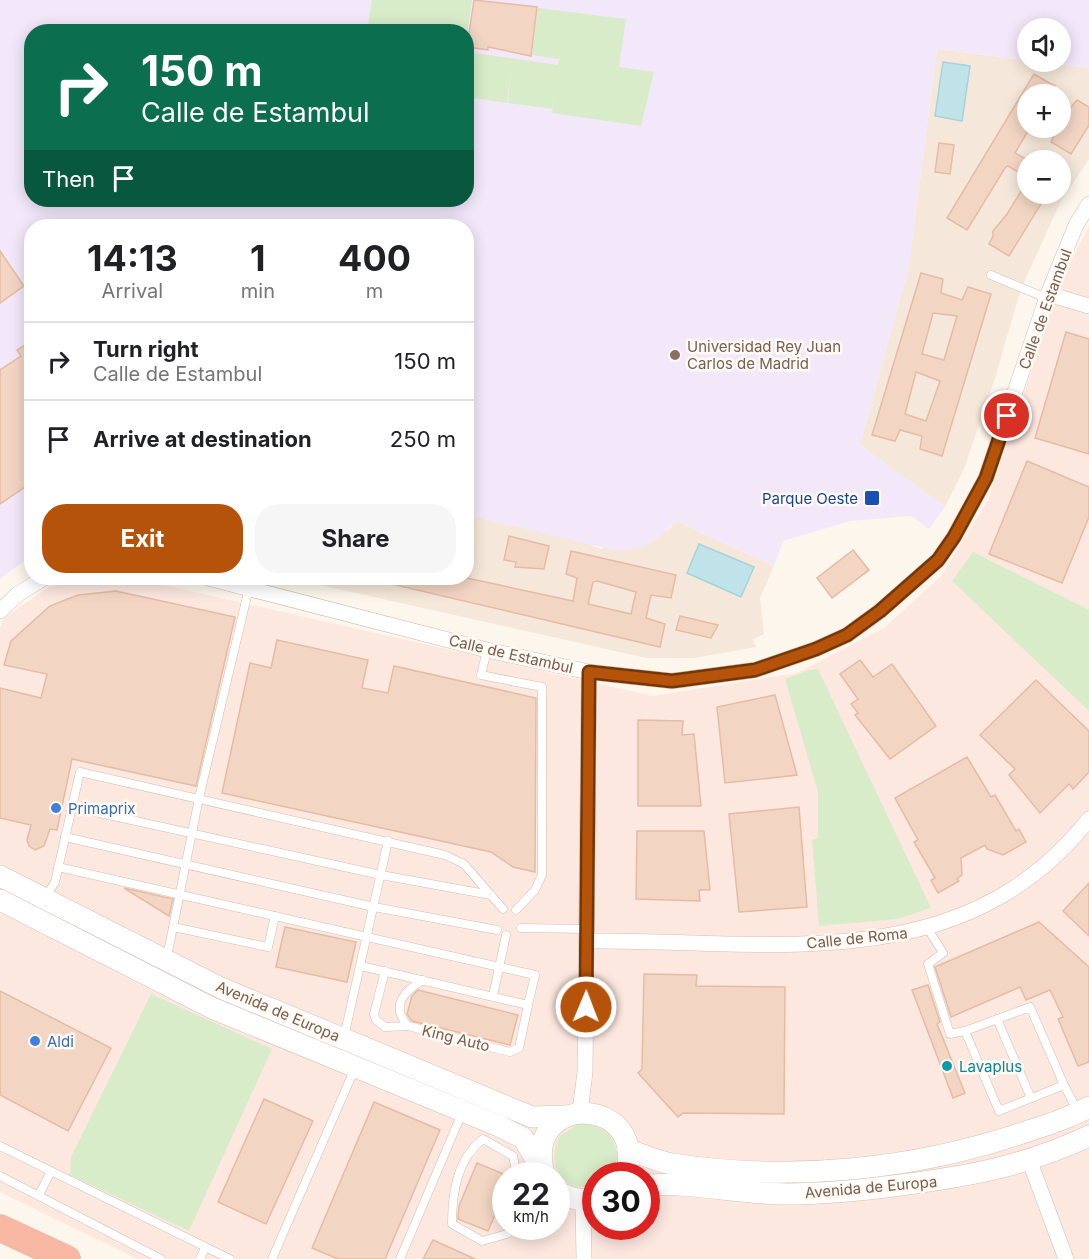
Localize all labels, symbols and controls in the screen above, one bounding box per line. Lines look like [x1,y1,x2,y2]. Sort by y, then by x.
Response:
map controls [1017,18,1071,204]
button: sound [1017,18,1071,72]
text: 150 m [141,45,263,96]
icon: right [42,48,120,126]
button: + [1017,84,1071,138]
text: Calle de Estambul [141,96,369,129]
button: − [1017,150,1071,204]
icon: arrive [107,162,140,195]
text: Then [42,166,95,192]
text: 14:13 [87,236,178,280]
text: 1 [250,236,266,280]
text: 400 [338,236,411,280]
street label: Calle de Estambul [1014,246,1076,372]
text: Arrival [102,279,163,303]
text: min [241,279,275,303]
text: m [366,279,383,303]
text: Turn right [93,336,199,362]
place label: Universidad Rey Juan Carlos de Madrid [687,337,841,373]
icon: right [42,345,75,378]
text: 150 m [394,348,456,374]
marker: Universidad Rey Juan Carlos de Madrid [668,348,682,362]
text: Calle de Estambul [93,362,262,386]
pin [981,390,1032,441]
icon: arrive [990,399,1023,432]
icon: arrive [42,423,75,456]
text: Arrive at destination [93,426,312,452]
text: 250 m [390,426,456,452]
place label: Parque Oeste [762,489,858,508]
marker: Parque Oeste [863,489,881,507]
button: Exit [42,504,243,573]
button: Share [255,504,456,573]
street label: Calle de Estambul [447,630,575,678]
place label: Primaprix [68,799,136,818]
marker: Primaprix [49,801,63,815]
street label: Calle de Roma [805,923,909,953]
position arrow [554,975,618,1039]
street label: Avenida de Europa [213,976,343,1046]
street label: King Auto [420,1020,492,1056]
place label: Aldi [47,1032,74,1051]
marker: Aldi [28,1034,42,1048]
place label: Lavaplus [959,1057,1022,1076]
marker: Lavaplus [940,1059,954,1073]
speed limit sign: 30 [582,1162,660,1240]
street label: Avenida de Europa [804,1172,938,1202]
text: 22 [512,1176,550,1212]
text: km/h [513,1207,549,1226]

